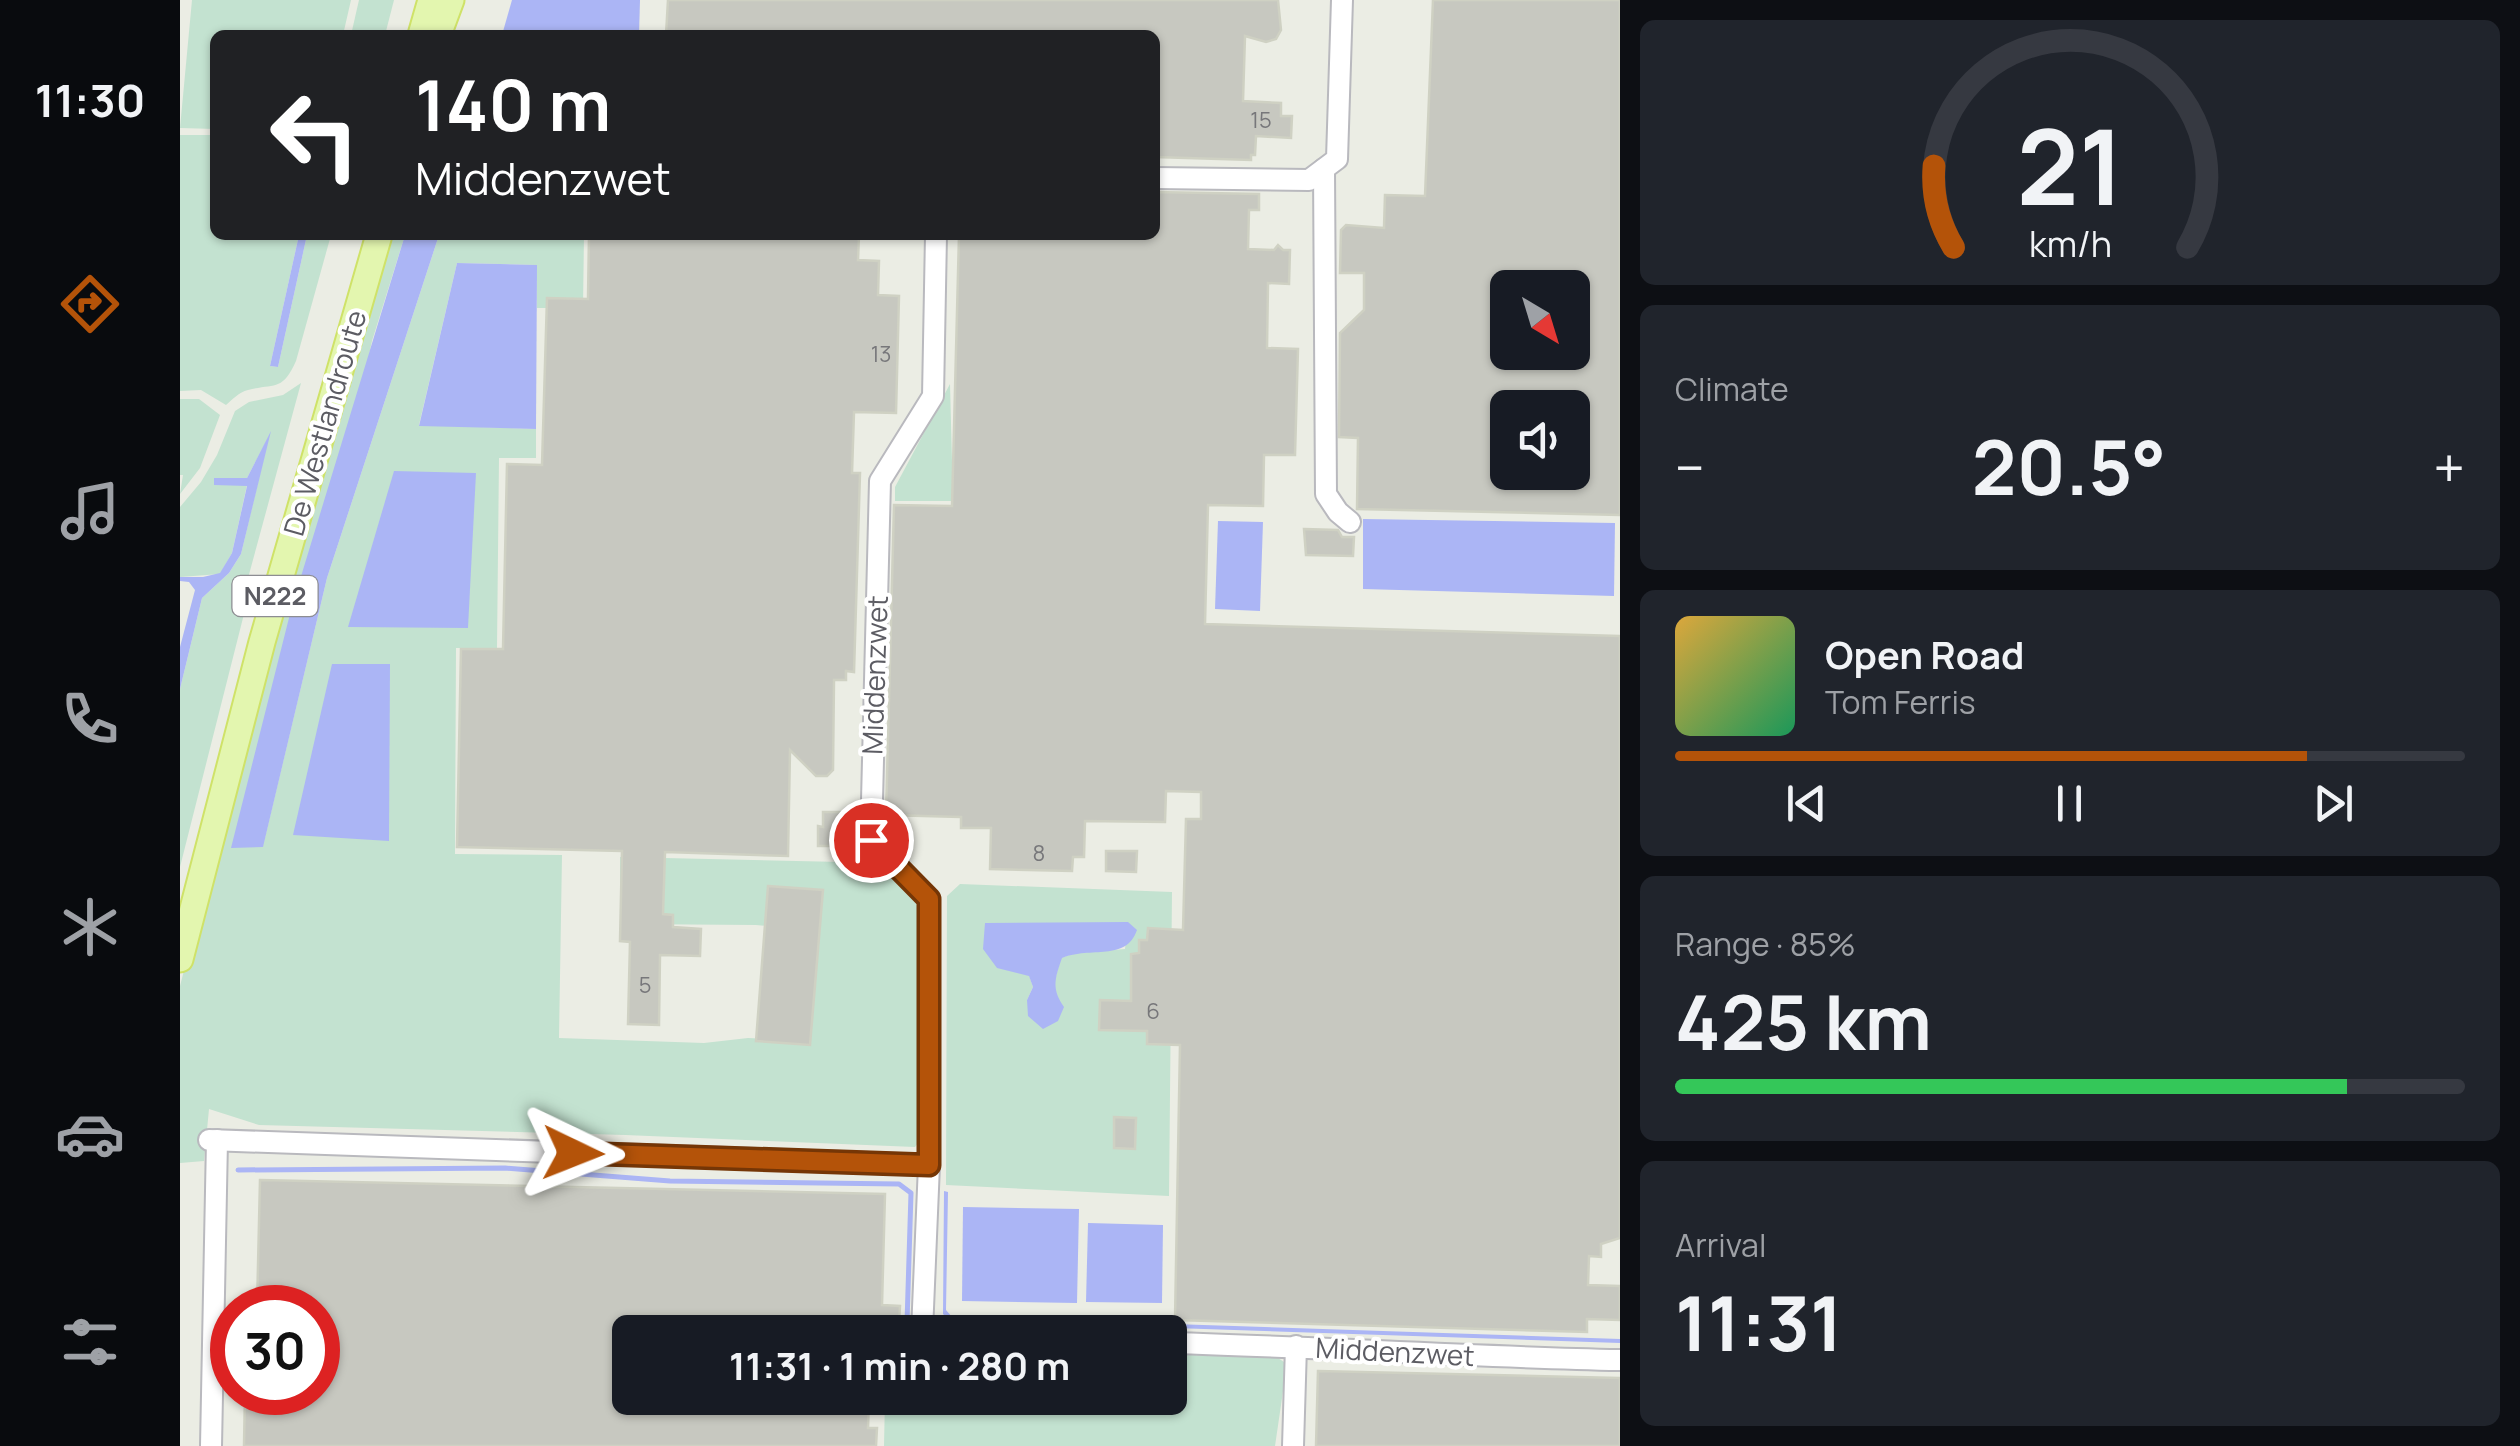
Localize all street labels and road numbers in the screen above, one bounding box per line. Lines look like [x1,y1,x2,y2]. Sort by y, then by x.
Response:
street label: De Westlandroute [274,306,374,540]
road number: N222 [232,576,318,616]
street label: Middenzwet [852,595,896,755]
street label: Middenzwet [1315,1328,1476,1374]

